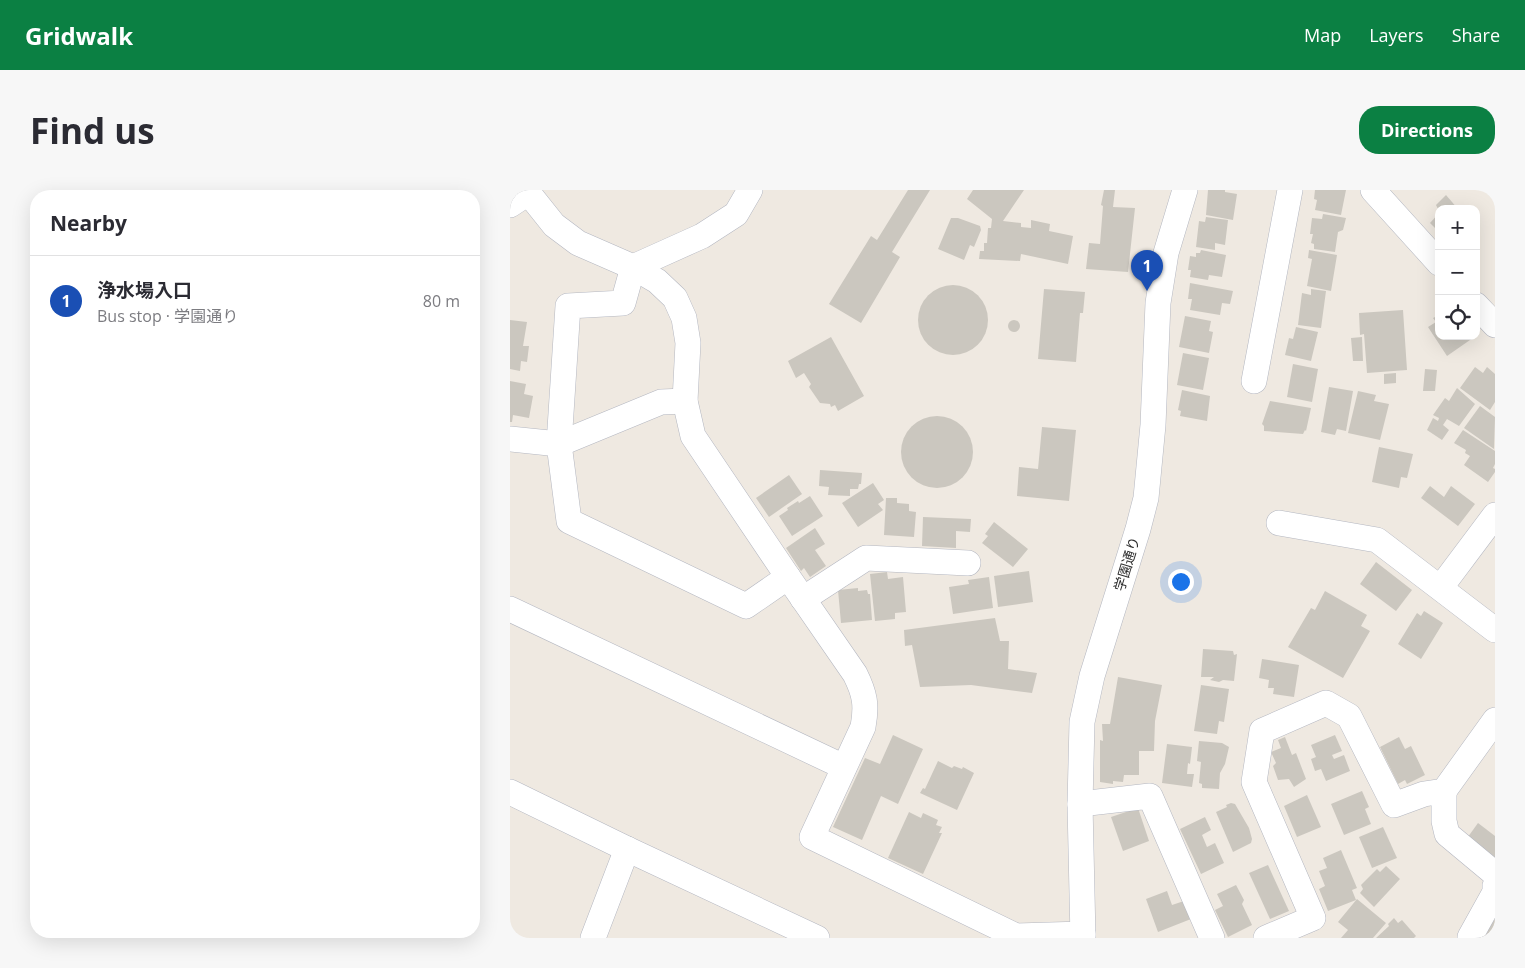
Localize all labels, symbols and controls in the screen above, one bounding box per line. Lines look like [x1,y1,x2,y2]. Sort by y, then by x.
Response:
text: Gridwalk [25,19,133,52]
text: Map [1304,23,1341,47]
text: Layers [1369,23,1424,47]
text: Share [1452,23,1500,47]
button: Directions [1359,106,1495,154]
text: Find us [30,107,155,154]
map controls [1435,205,1480,340]
button: + [1435,205,1480,250]
text: Nearby [50,209,127,237]
pin: 1 [1131,250,1163,291]
button: − [1435,250,1480,295]
text: 浄水場入口 [97,277,192,303]
text: 1 [61,290,71,312]
text: 80 m [423,290,460,312]
button: locate [1435,295,1480,340]
text: Bus stop · 学園通り [97,305,238,327]
street label: 学園通り [1109,534,1144,593]
your location [1168,569,1194,595]

